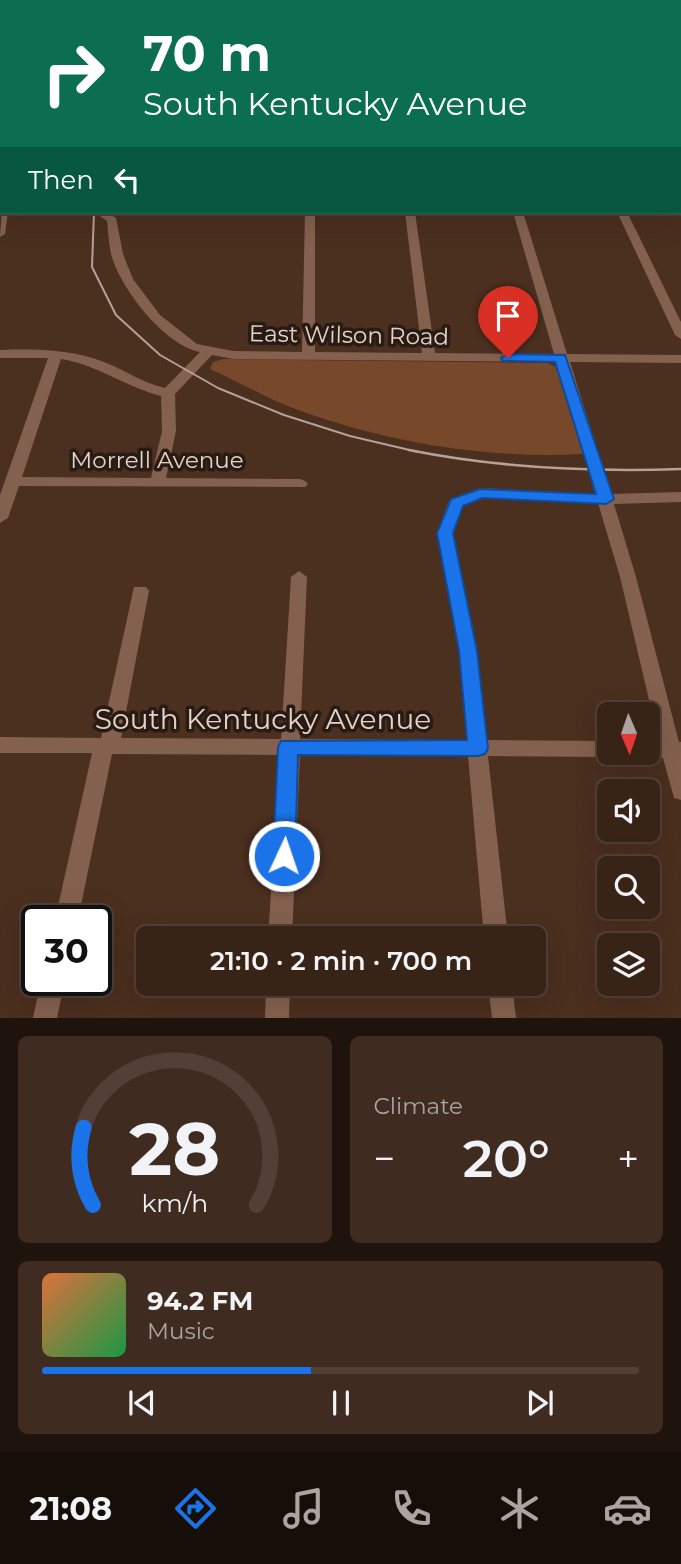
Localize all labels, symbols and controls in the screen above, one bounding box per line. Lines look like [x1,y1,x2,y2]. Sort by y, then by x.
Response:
text: 70 m [143,24,271,83]
icon: right [28,28,119,119]
text: South Kentucky Avenue [143,84,527,123]
icon: left [108,161,146,199]
text: Then [28,164,94,196]
pin [478,286,538,358]
icon: arrive [489,297,527,335]
street label: East Wilson Road [249,319,449,351]
street label: Morrell Avenue [70,446,244,474]
street label: South Kentucky Avenue [95,702,431,736]
north arrow [597,702,660,765]
map controls [597,702,660,996]
button: sound [597,779,660,842]
position arrow [247,819,321,893]
button: search [597,856,660,919]
speed limit sign: 30 [21,905,112,996]
button: layers [597,933,660,996]
text: 21:10 · 2 min · 700 m [210,945,472,977]
text: Climate [374,1092,463,1120]
text: 28 [129,1106,220,1194]
text: 20° [463,1127,550,1190]
text: − [374,1135,395,1182]
text: + [617,1135,639,1182]
text: km/h [141,1188,208,1218]
text: 94.2 FM [147,1285,253,1317]
text: Music [147,1317,215,1345]
icon: previous [123,1384,161,1422]
icon: pause [322,1384,360,1422]
icon: next [521,1384,559,1422]
icon: directions [171,1484,220,1533]
icon: music [279,1484,328,1533]
icon: phone [387,1484,436,1533]
icon: climate [495,1484,544,1533]
icon: car [603,1484,652,1533]
text: 21:08 [29,1489,112,1528]

